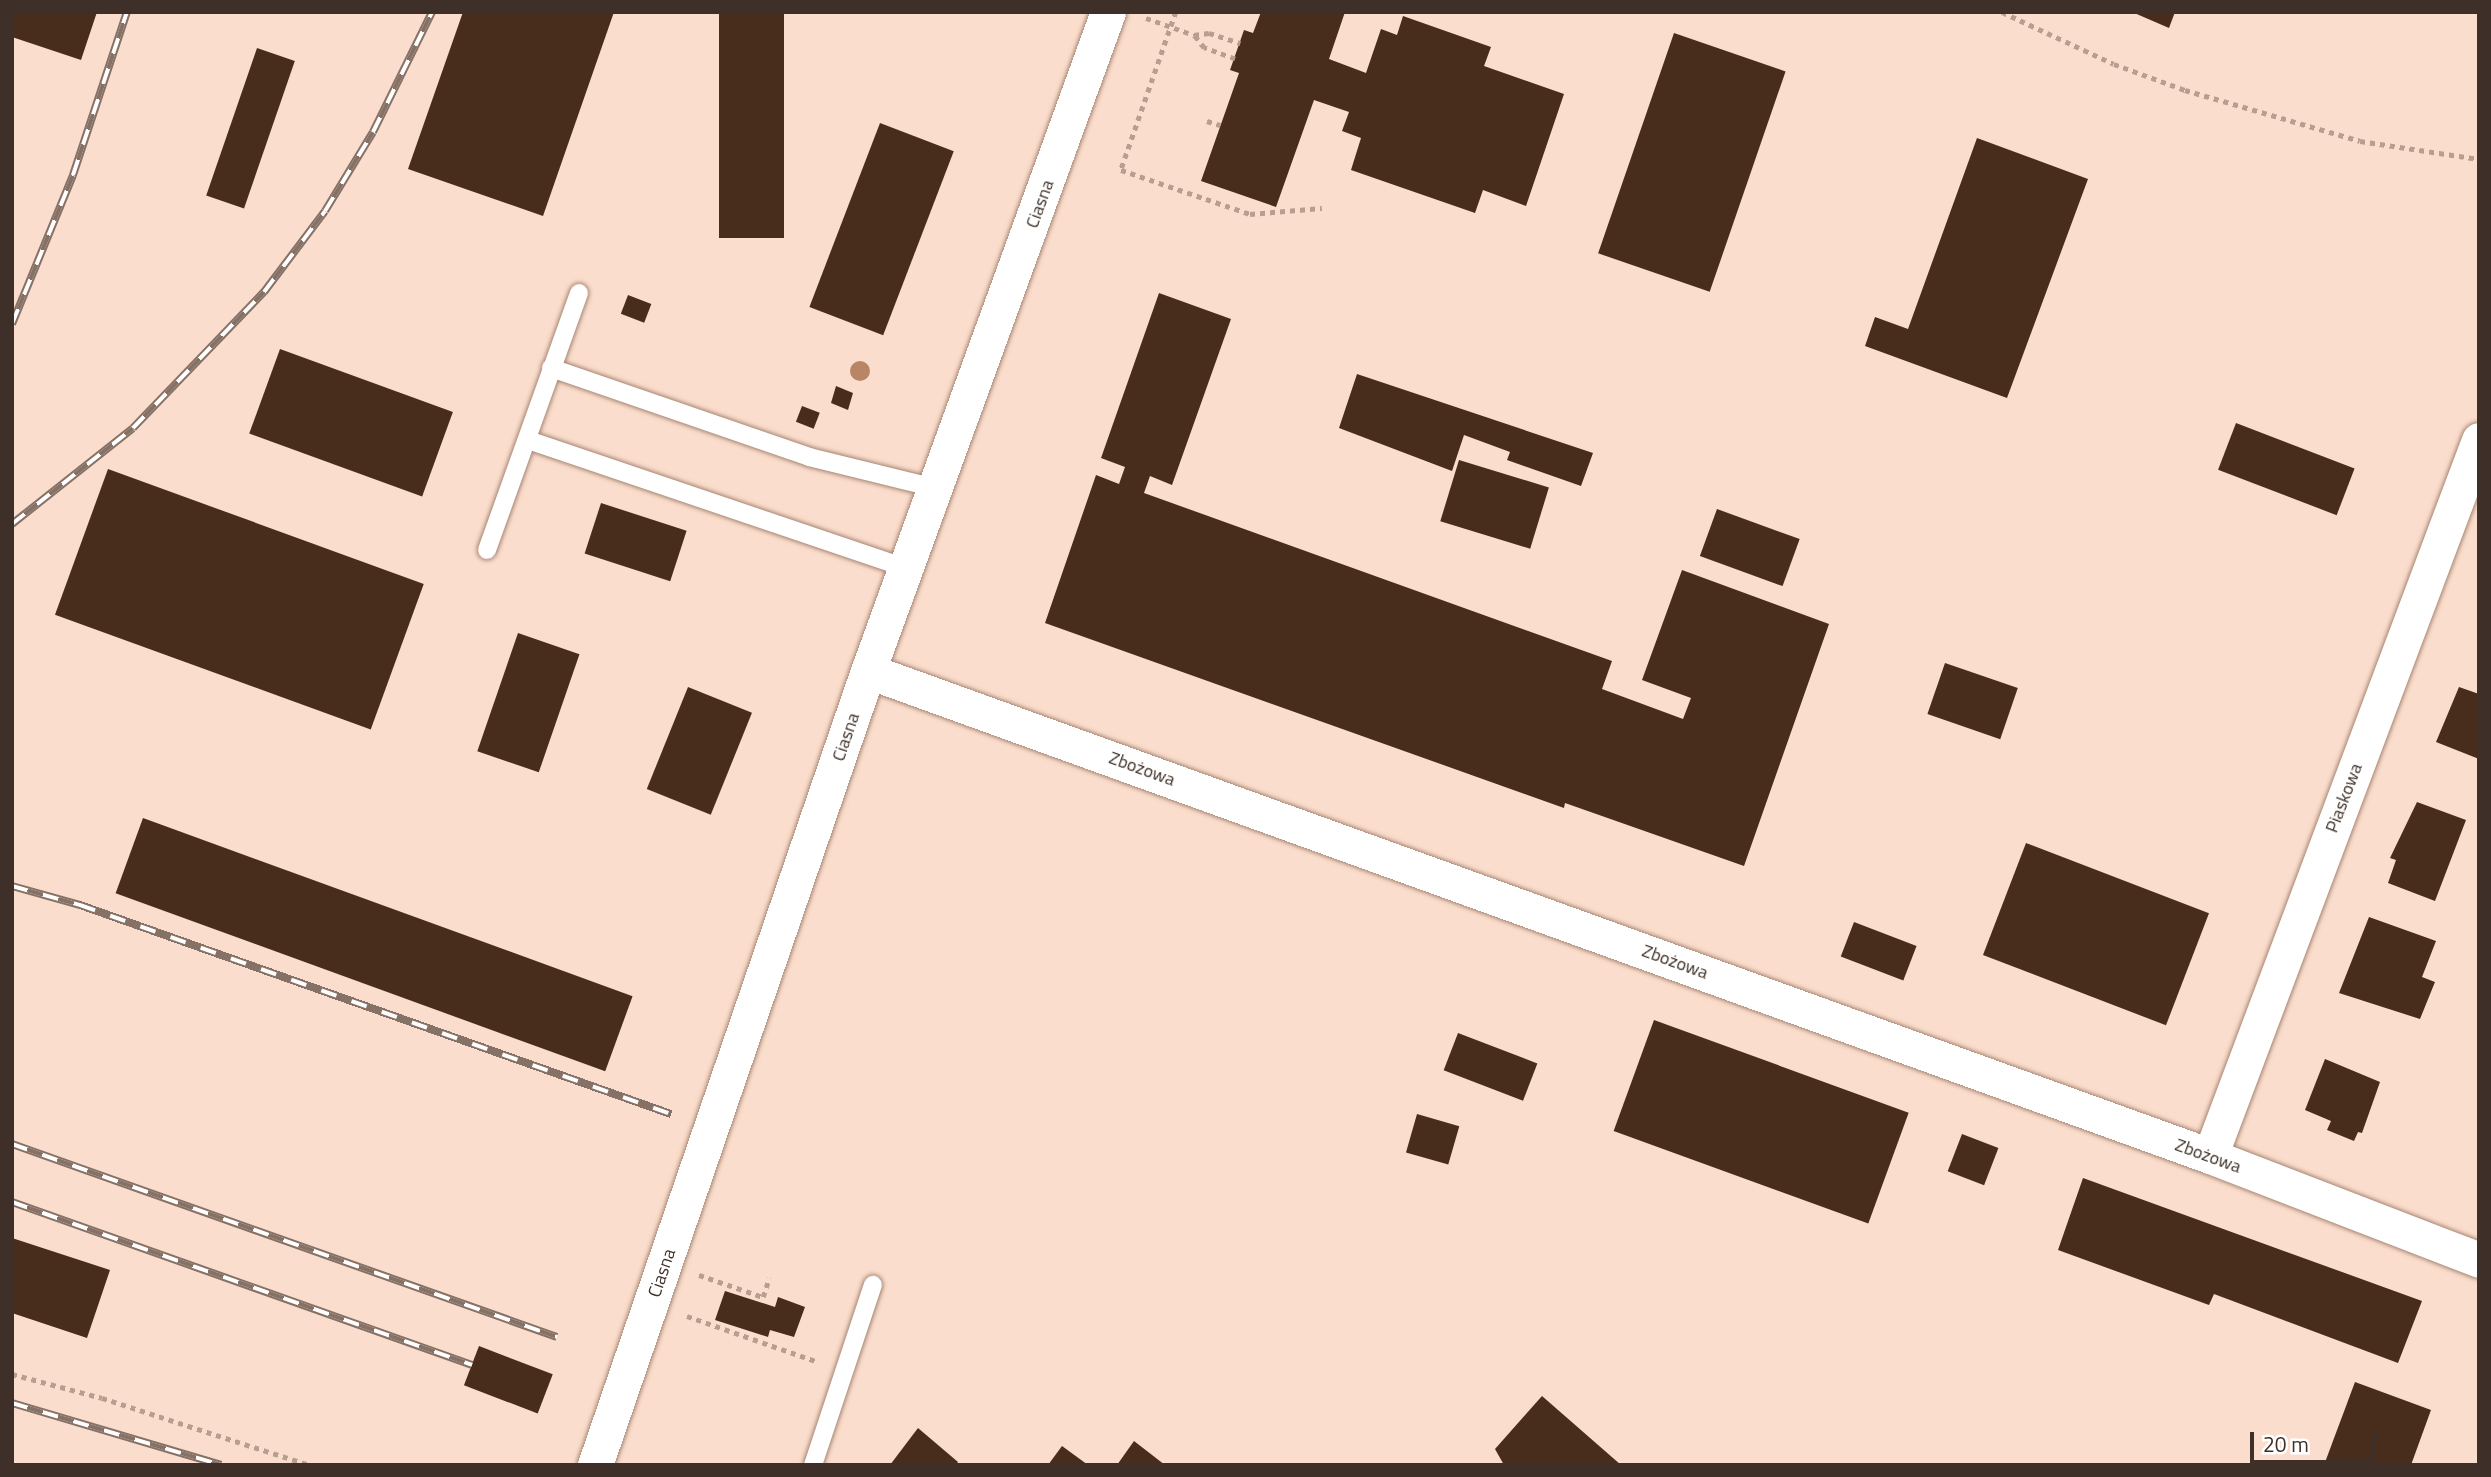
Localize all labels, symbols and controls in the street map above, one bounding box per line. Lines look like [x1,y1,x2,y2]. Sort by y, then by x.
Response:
street label: Ciasna [1021,177,1059,231]
street label: Ciasna [828,710,864,764]
street label: Zbożowa [1106,747,1178,791]
street label: Piaskowa [2321,760,2367,836]
street label: Zbożowa [1639,940,1711,984]
street label: Zbożowa [2172,1134,2244,1178]
street label: Ciasna [644,1246,680,1300]
scale bar [2253,1418,2379,1462]
text: 20 m [2263,1428,2309,1460]

